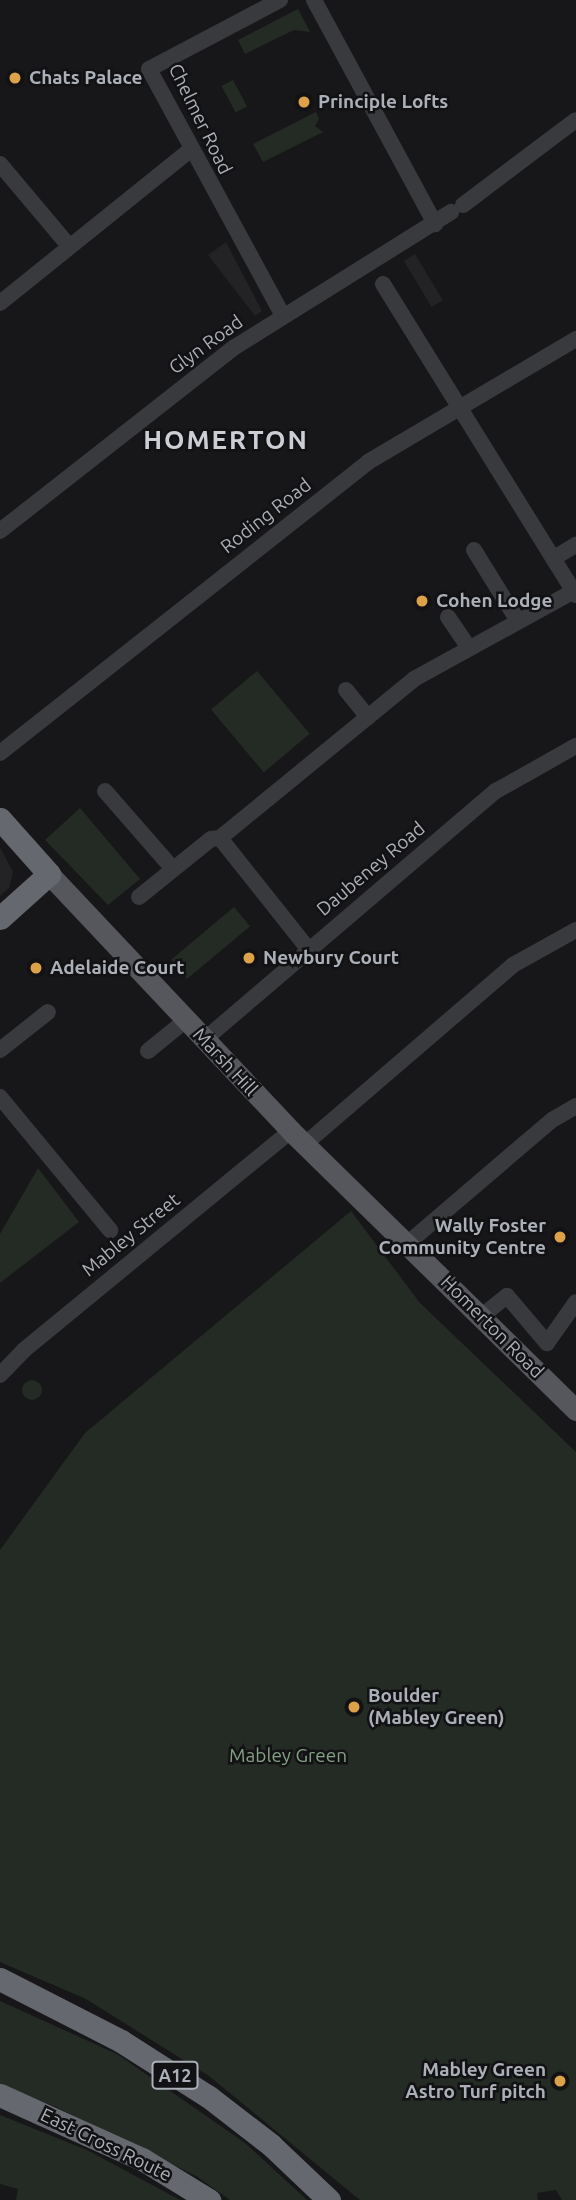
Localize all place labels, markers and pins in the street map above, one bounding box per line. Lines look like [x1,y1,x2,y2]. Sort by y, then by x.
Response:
place label: Chats Palace [29,67,142,89]
marker: Chats Palace [7,70,23,86]
place label: Principle Lofts [318,91,448,113]
marker: Principle Lofts [296,94,312,110]
place label: Cohen Lodge [436,590,552,612]
marker: Cohen Lodge [414,593,430,609]
place label: Newbury Court [263,947,399,969]
marker: Newbury Court [241,950,257,966]
place label: Adelaide Court [50,957,184,979]
marker: Adelaide Court [28,960,44,976]
place label: Wally Foster Community Centre [379,1215,546,1259]
marker: Wally Foster Community Centre [552,1229,568,1245]
place label: Boulder (Mabley Green) [368,1685,504,1729]
marker: Boulder (Mabley Green) [346,1699,362,1715]
place label: Mabley Green Astro Turf pitch [405,2059,546,2103]
marker: Mabley Green Astro Turf pitch [552,2073,568,2089]

